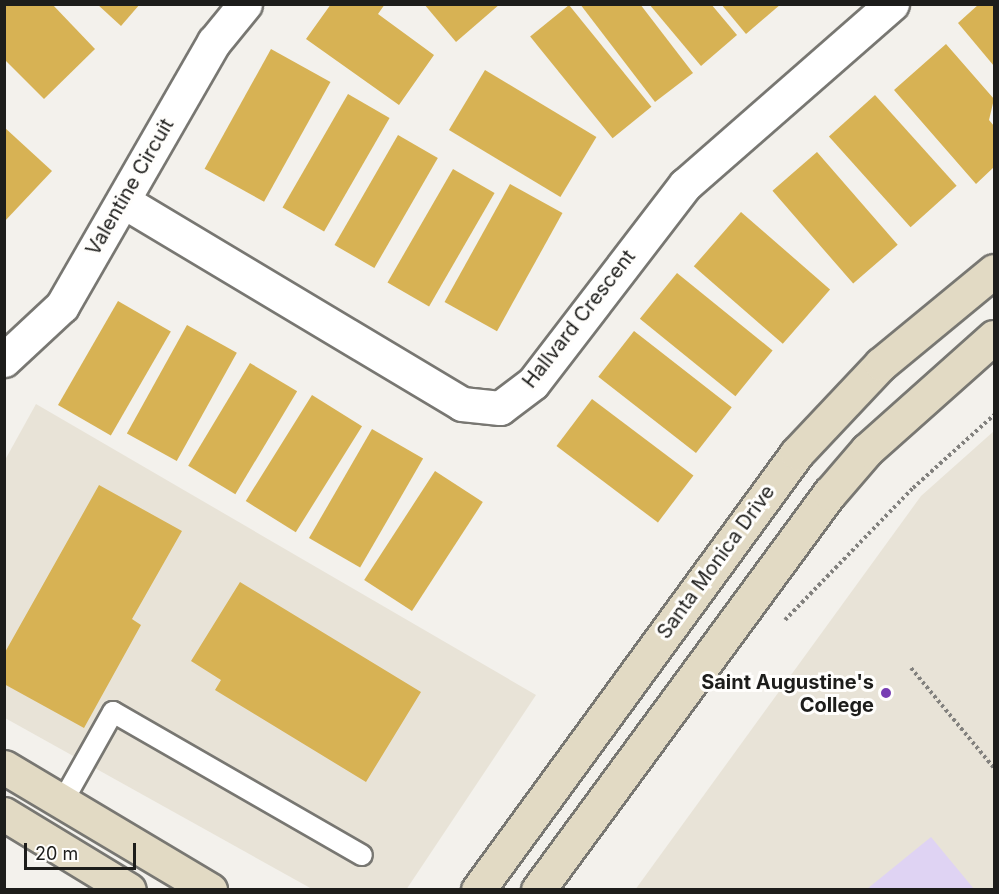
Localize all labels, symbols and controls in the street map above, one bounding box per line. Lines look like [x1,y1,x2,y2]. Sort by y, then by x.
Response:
street label: Valentine Circuit [81,114,179,260]
street label: Hallvard Crescent [518,245,640,393]
street label: Santa Monica Drive [652,480,780,644]
place label: Saint Augustine's College [701,670,874,717]
marker: Saint Augustine's College [879,686,893,700]
scale bar [27,831,140,869]
text: 20 m [35,843,78,864]

